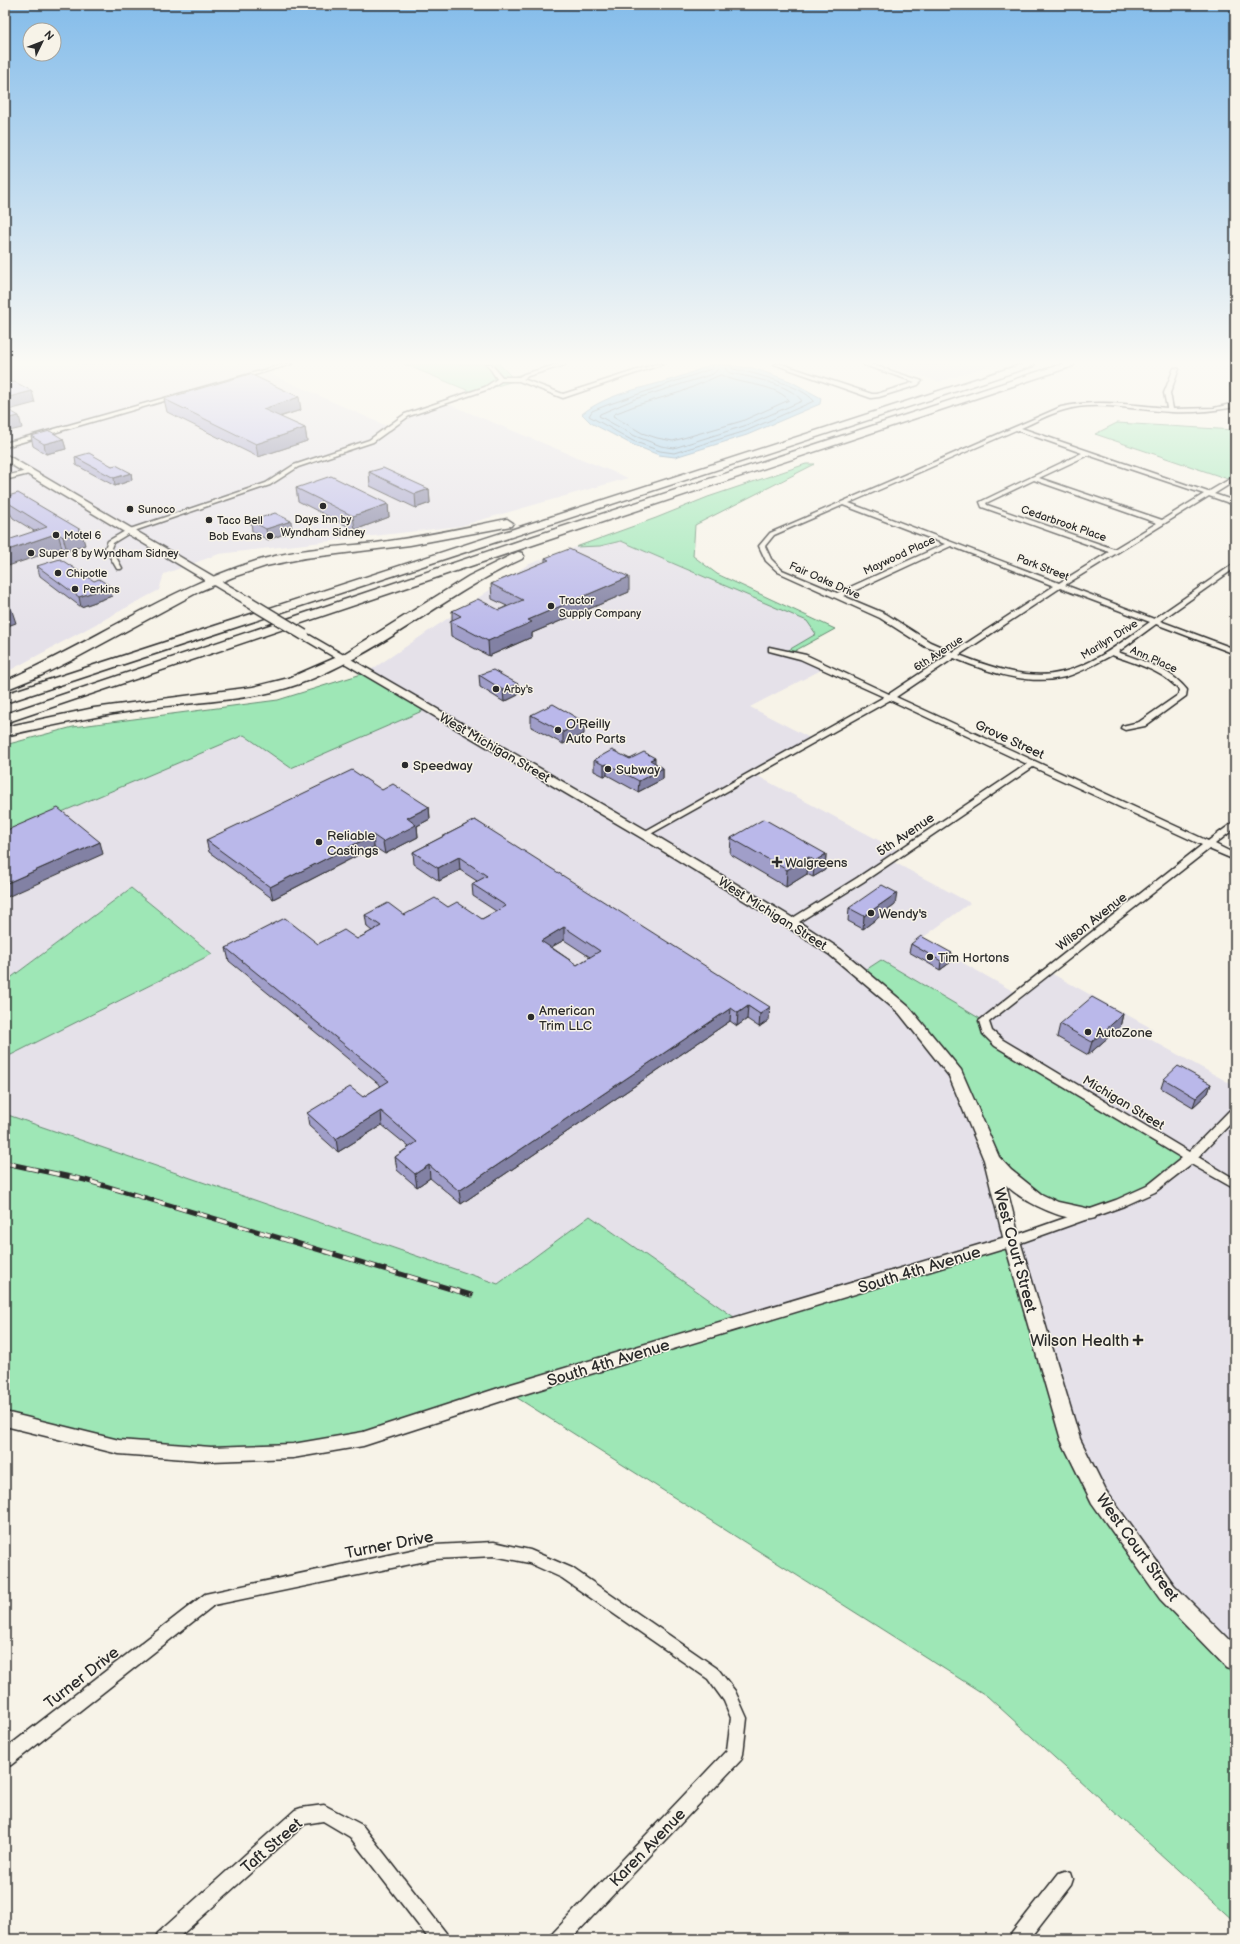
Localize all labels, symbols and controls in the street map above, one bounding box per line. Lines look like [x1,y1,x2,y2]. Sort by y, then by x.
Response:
north arrow [22,22,62,62]
text: N [41,28,57,43]
marker: Days Inn by Wyndham Sidney [318,501,328,511]
place label: Sunoco [138,503,175,516]
street label: Cedarbrook Place [1019,503,1109,544]
marker: Sunoco [125,504,135,514]
place label: Days Inn by Wyndham Sidney [281,513,365,539]
place label: Taco Bell [217,514,263,527]
marker: Taco Bell [204,515,214,525]
place label: Motel 6 [64,529,102,542]
marker: Motel 6 [51,530,61,540]
place label: Bob Evans [209,530,263,543]
marker: Bob Evans [265,531,275,541]
street label: Maywood Place [861,533,938,578]
place label: Super 8 by Wyndham Sidney [39,547,179,560]
marker: Super 8 by Wyndham Sidney [26,548,36,558]
street label: Park Street [1015,552,1071,584]
street label: Fair Oaks Drive [787,559,863,602]
place label: Chipotle [66,567,108,580]
marker: Chipotle [53,568,63,578]
place label: Perkins [83,583,120,596]
marker: Perkins [70,584,80,594]
place label: Tractor Supply Company [559,594,641,620]
marker: Tractor Supply Company [546,601,556,611]
street label: Marilyn Drive [1078,617,1141,662]
street label: 6th Avenue [911,632,966,674]
street label: Ann Place [1128,643,1180,676]
place label: Arby's [504,683,533,696]
marker: Arby's [491,684,501,694]
street label: West Michigan Street [436,710,553,786]
place label: O'Reilly Auto Parts [566,716,626,747]
street label: Grove Street [973,717,1047,763]
marker: O'Reilly Auto Parts [553,725,563,735]
place label: Speedway [413,758,473,774]
marker: Speedway [400,760,410,770]
place label: Subway [616,762,660,778]
marker: Subway [603,764,613,774]
street label: 5th Avenue [874,810,938,860]
place label: Reliable Castings [327,828,379,859]
marker: Reliable Castings [314,837,324,847]
place label: Walgreens [785,855,848,871]
marker: Walgreens [772,857,782,867]
street label: West Michigan Street [715,874,830,954]
street label: Wilson Avenue [1053,889,1130,954]
place label: Wendy's [879,906,928,922]
marker: Wendy's [866,908,876,918]
place label: Tim Hortons [938,950,1010,966]
marker: Tim Hortons [925,952,935,962]
place label: American Trim LLC [539,1003,595,1034]
marker: American Trim LLC [526,1012,536,1022]
place label: AutoZone [1096,1025,1153,1041]
marker: AutoZone [1083,1027,1093,1037]
street label: Michigan Street [1080,1072,1167,1134]
street label: West Court Street [989,1186,1040,1315]
street label: South 4th Avenue [856,1243,983,1298]
place label: Wilson Health [1030,1332,1129,1351]
marker: Wilson Health [1132,1334,1144,1346]
street label: South 4th Avenue [545,1336,672,1391]
street label: West Court Street [1091,1490,1182,1605]
street label: Turner Drive [344,1528,435,1563]
street label: Turner Drive [41,1643,123,1713]
street label: Karen Avenue [606,1805,690,1891]
street label: Taft Street [238,1814,306,1878]

